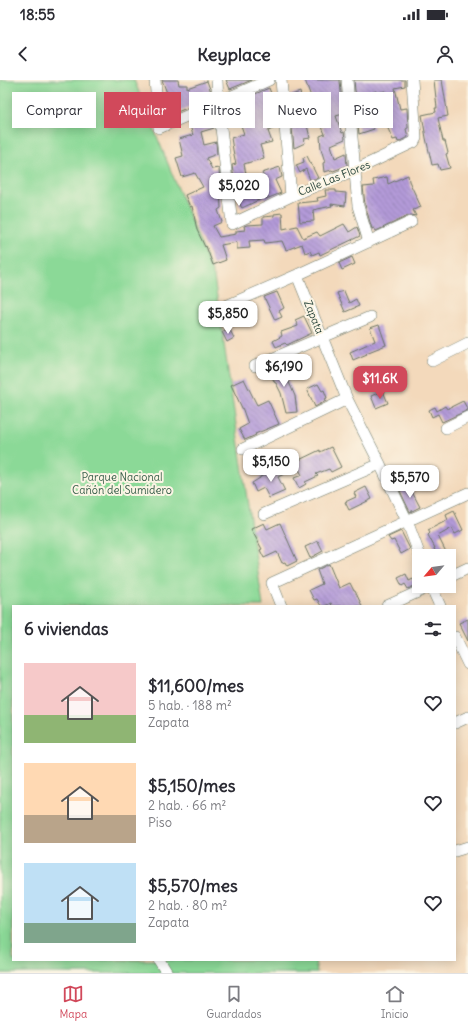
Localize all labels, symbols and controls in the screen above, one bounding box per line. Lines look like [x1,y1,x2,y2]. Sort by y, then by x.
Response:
text: 18:55 [20,5,55,24]
icon: back [12,43,34,65]
text: Keyplace [197,43,271,66]
icon: person [434,43,456,65]
chip: Comprar [12,92,96,128]
chip: Alquilar [104,92,181,128]
chip: Filtros [189,92,255,128]
chip: Nuevo [263,92,331,128]
chip: Piso [339,92,393,128]
street label: Calle Las Flores [296,157,372,199]
pin: $5,020 [206,173,272,207]
text: $5,020 [218,177,260,194]
street label: Zapata [301,298,327,336]
pin: $5,850 [195,301,261,335]
text: $5,850 [208,305,248,322]
pin: $6,190 [251,354,317,388]
text: $6,190 [265,358,303,375]
pin: $11.6K [347,366,413,400]
text: $11.6K [362,370,398,387]
pin: $5,150 [238,449,304,483]
text: $5,150 [252,453,290,470]
pin: $5,570 [377,465,443,499]
text: $5,570 [390,469,430,486]
park label: Parque Nacional Cañón del Sumidero [72,470,172,497]
north arrow [412,549,456,593]
map controls [412,549,456,593]
text: 6 viviendas [24,618,108,640]
icon: filters [422,618,444,640]
text: $11,600/mes [148,675,244,697]
icon: home [56,679,104,727]
icon: heart [422,692,444,714]
text: 5 hab. · 188 m² [148,697,232,714]
text: Zapata [148,714,189,731]
text: $5,150/mes [148,775,235,797]
icon: home [56,779,104,827]
icon: heart [422,792,444,814]
text: 2 hab. · 66 m² [148,797,226,814]
text: Piso [148,814,172,831]
text: $5,570/mes [148,875,238,897]
icon: home [56,879,104,927]
icon: heart [422,892,444,914]
text: 2 hab. · 80 m² [148,897,227,914]
text: Zapata [148,914,189,931]
tab: Mapa [60,983,87,1021]
tab: Guardados [206,983,262,1021]
tab: Inicio [381,983,408,1021]

